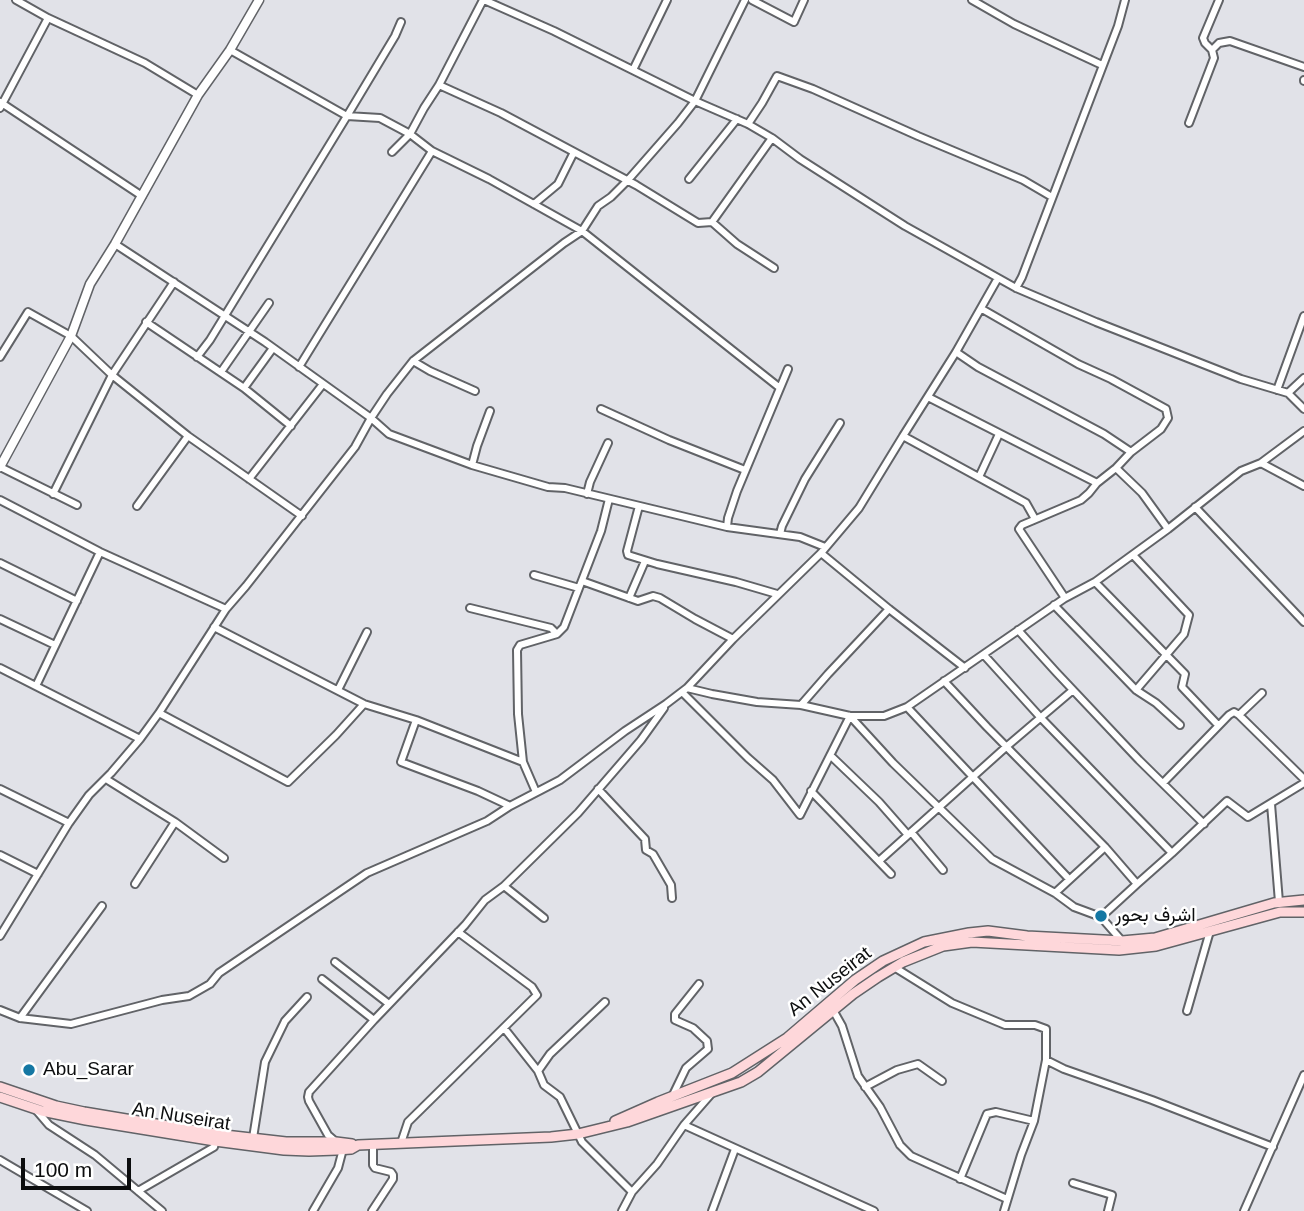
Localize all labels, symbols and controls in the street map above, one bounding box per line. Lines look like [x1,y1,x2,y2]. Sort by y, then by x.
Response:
place label: اشرف بحور [1115,905,1196,927]
marker: اشرف بحور [1093,908,1109,924]
street label: An Nuseirat [784,942,876,1022]
place label: Abu_Sarar [43,1059,134,1081]
marker: Abu_Sarar [21,1062,37,1078]
street label: An Nuseirat [130,1098,232,1136]
scale bar [24,1144,135,1188]
text: 100 m [34,1158,92,1181]

